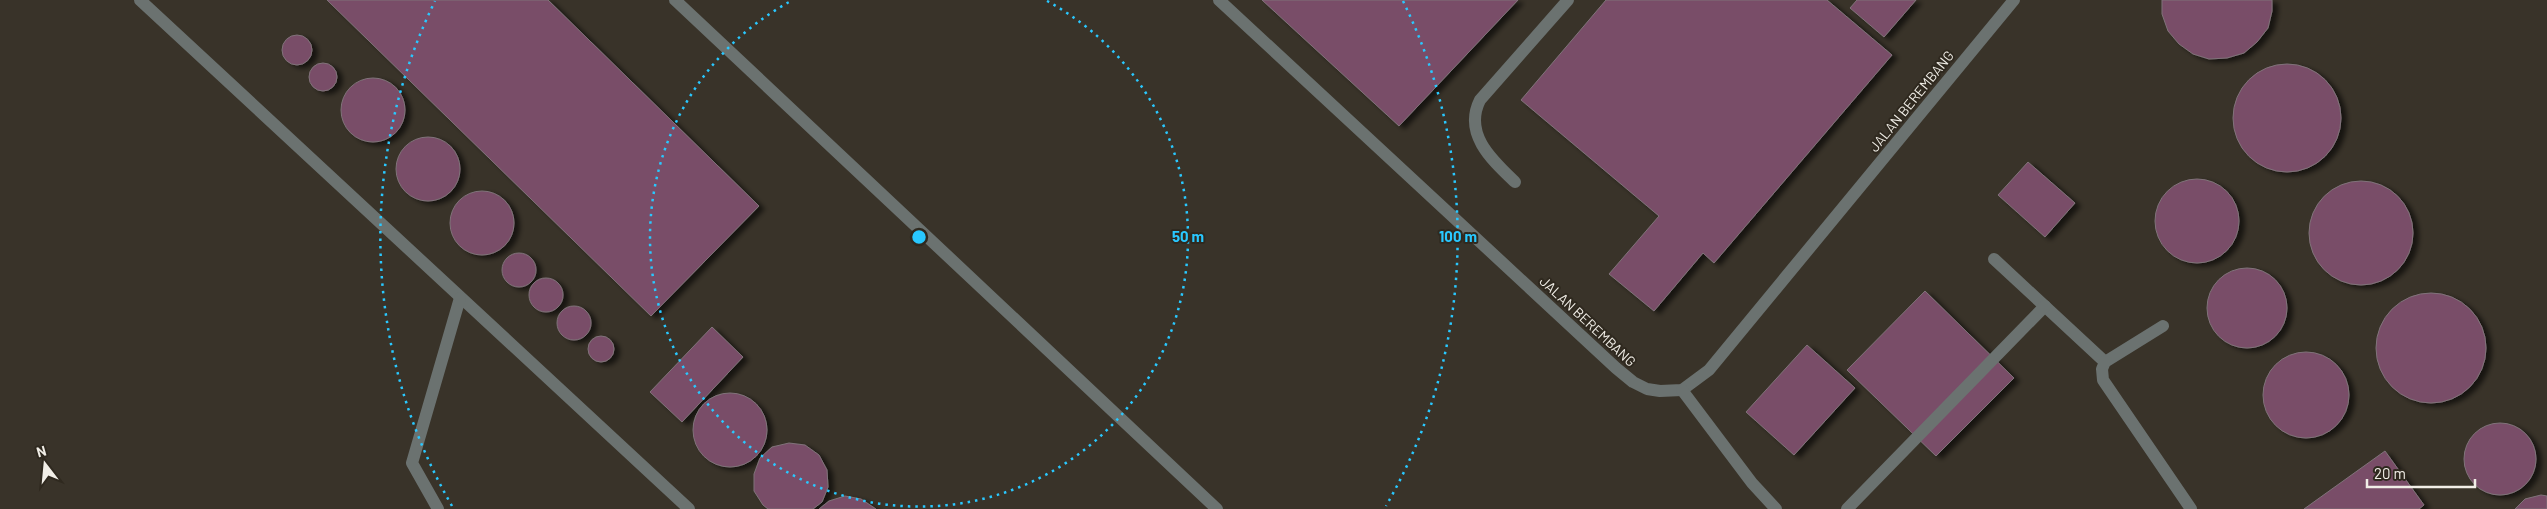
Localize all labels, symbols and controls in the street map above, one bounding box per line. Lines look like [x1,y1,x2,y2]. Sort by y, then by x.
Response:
street label: JALAN BEREMBANG [1865,47,1957,155]
text: 50 m [1172,227,1204,245]
text: 100 m [1439,227,1477,245]
centre of rings [910,228,928,246]
street label: JALAN BEREMBANG [1536,272,1640,370]
north arrow [20,439,70,489]
text: N [34,442,48,460]
scale bar [2367,456,2474,488]
text: 20 m [2374,464,2406,482]

